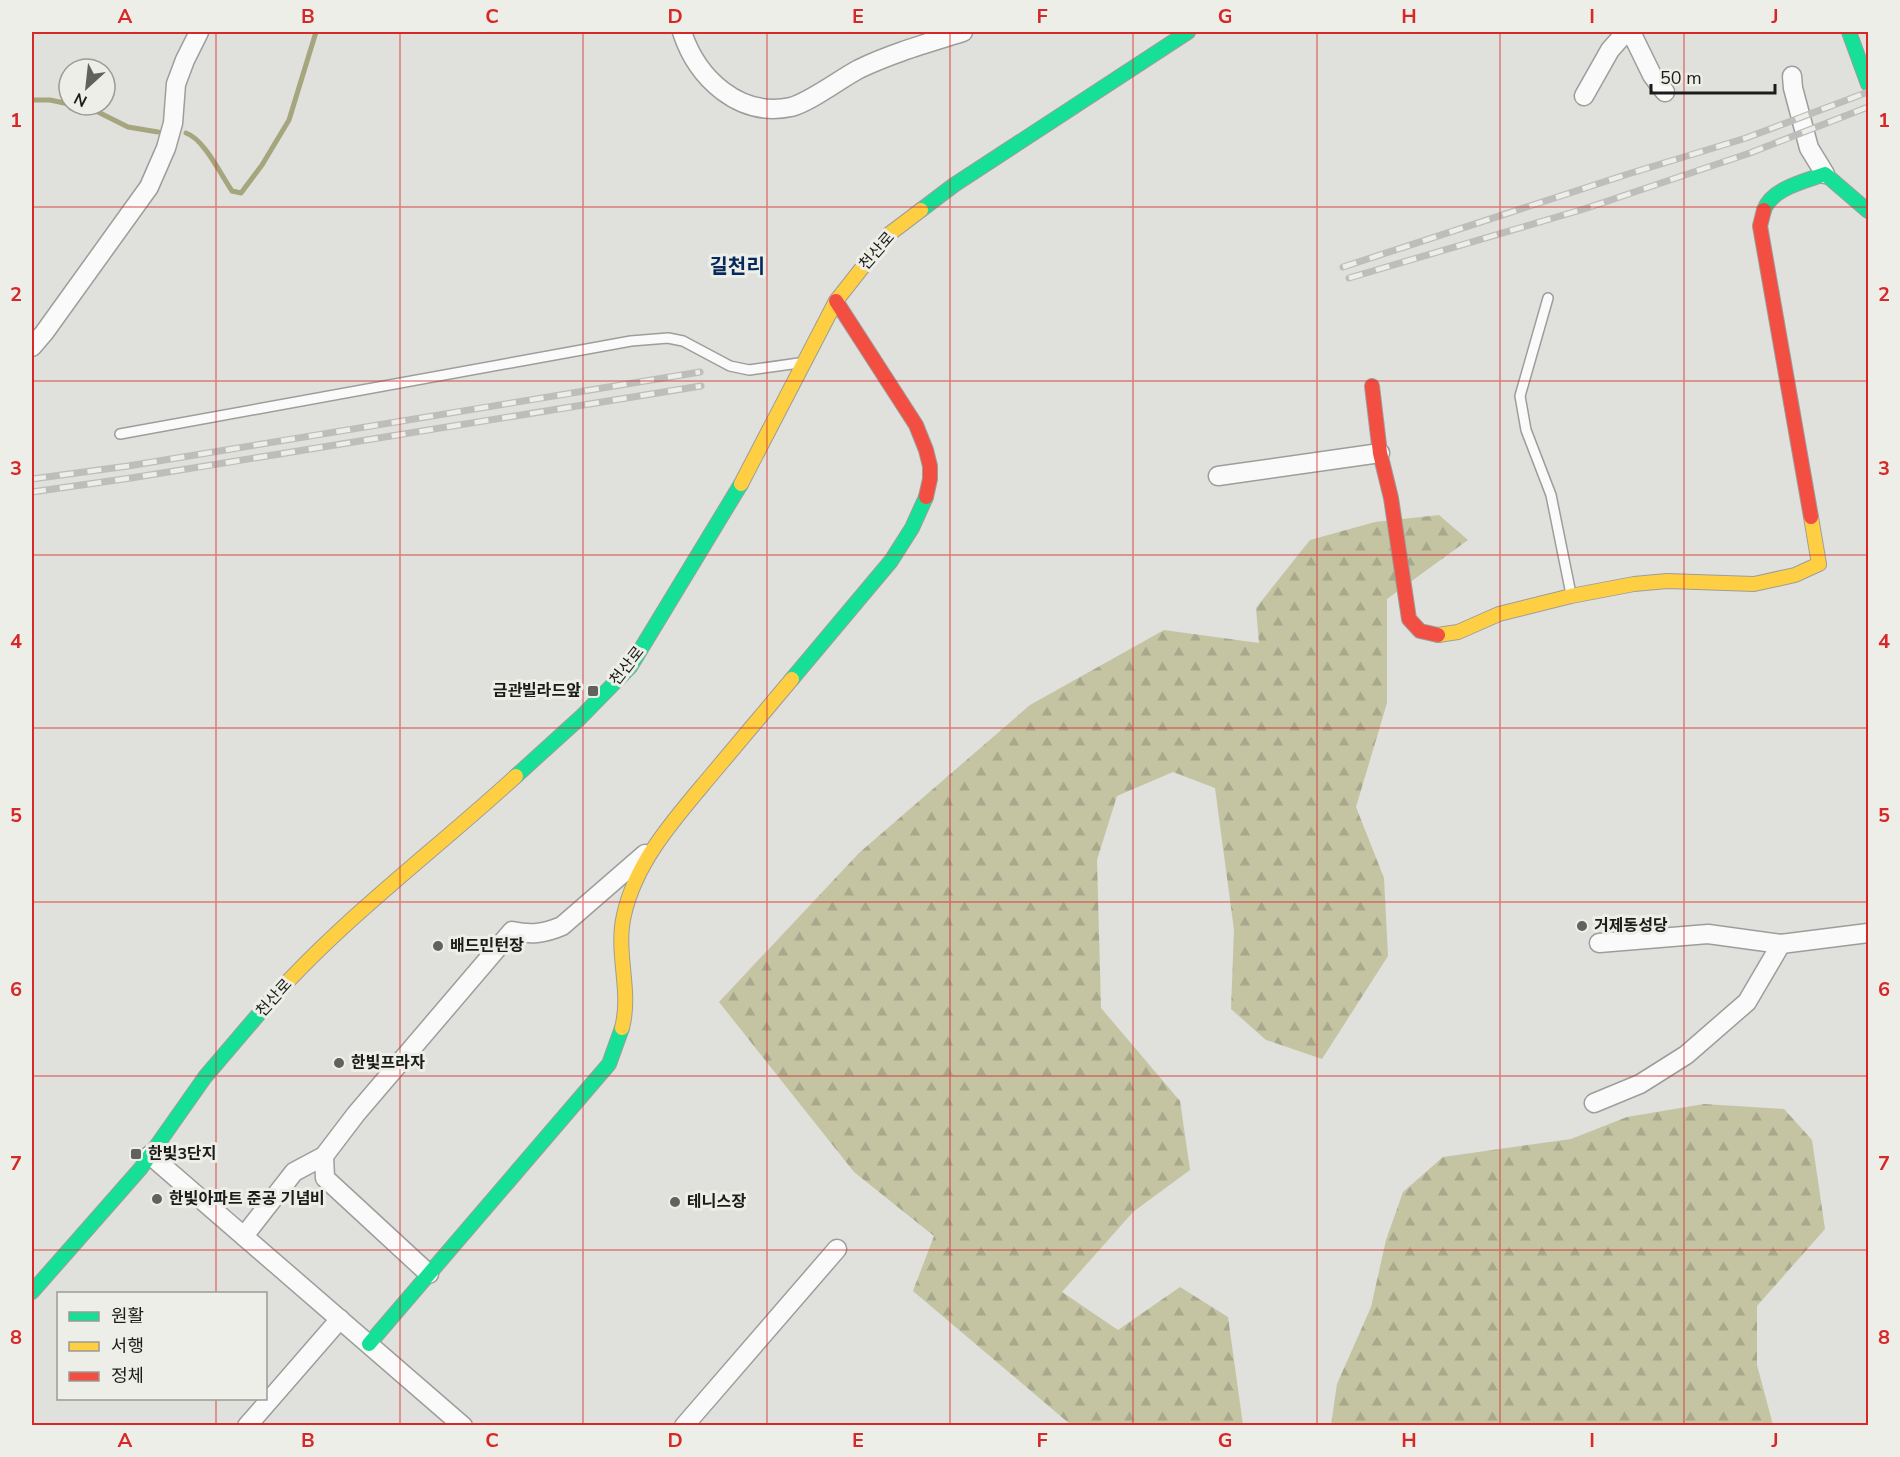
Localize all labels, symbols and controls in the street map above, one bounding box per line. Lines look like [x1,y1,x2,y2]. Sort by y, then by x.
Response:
text: A [118,3,133,30]
text: B [301,3,315,30]
text: C [485,3,499,30]
text: D [667,3,683,30]
text: E [852,3,864,30]
text: F [1036,3,1048,30]
text: G [1218,3,1232,30]
text: H [1401,3,1417,30]
text: I [1589,3,1595,30]
text: J [1770,3,1779,30]
north arrow [57,57,117,117]
scale bar [1651,57,1776,95]
text: 50 m [1660,66,1702,90]
text: N [70,87,91,112]
text: 1 [10,107,22,134]
text: 1 [1878,107,1890,134]
street label: 천산로 [854,227,900,275]
district label: 길천리 [709,253,765,280]
text: 2 [10,281,22,308]
text: 2 [1878,281,1890,308]
text: 3 [10,455,22,482]
text: 3 [1878,455,1890,482]
text: 4 [10,628,22,655]
text: 4 [1878,628,1890,655]
street label: 천산로 [605,642,649,690]
place label: 금관빌라드앞 [493,680,581,702]
marker: 금관빌라드앞 [586,684,600,698]
text: 5 [10,802,22,829]
text: 5 [1878,802,1890,829]
place label: 거제동성당 [1594,915,1668,937]
marker: 거제동성당 [1575,919,1589,933]
place label: 배드민턴장 [450,935,524,957]
marker: 배드민턴장 [431,939,445,953]
street label: 천산로 [251,974,297,1022]
text: 6 [10,976,22,1003]
text: 6 [1878,976,1890,1003]
place label: 한빛프라자 [351,1052,425,1074]
marker: 한빛프라자 [332,1056,346,1070]
place label: 한빛3단지 [148,1143,216,1165]
marker: 한빛3단지 [129,1147,143,1161]
text: 7 [10,1150,22,1177]
text: 7 [1878,1150,1890,1177]
place label: 한빛아파트 준공 기념비 [169,1188,325,1210]
place label: 테니스장 [687,1191,746,1213]
marker: 한빛아파트 준공 기념비 [150,1192,164,1206]
marker: 테니스장 [668,1195,682,1209]
legend [57,1292,267,1400]
text: 원활 [111,1304,144,1328]
text: 8 [10,1324,22,1351]
text: 8 [1878,1324,1890,1351]
text: 서행 [111,1334,144,1358]
text: 정체 [111,1364,144,1388]
text: A [118,1427,133,1454]
text: B [301,1427,315,1454]
text: C [485,1427,499,1454]
text: D [667,1427,683,1454]
text: E [852,1427,864,1454]
text: F [1036,1427,1048,1454]
text: G [1218,1427,1232,1454]
text: H [1401,1427,1417,1454]
text: I [1589,1427,1595,1454]
text: J [1770,1427,1779,1454]

